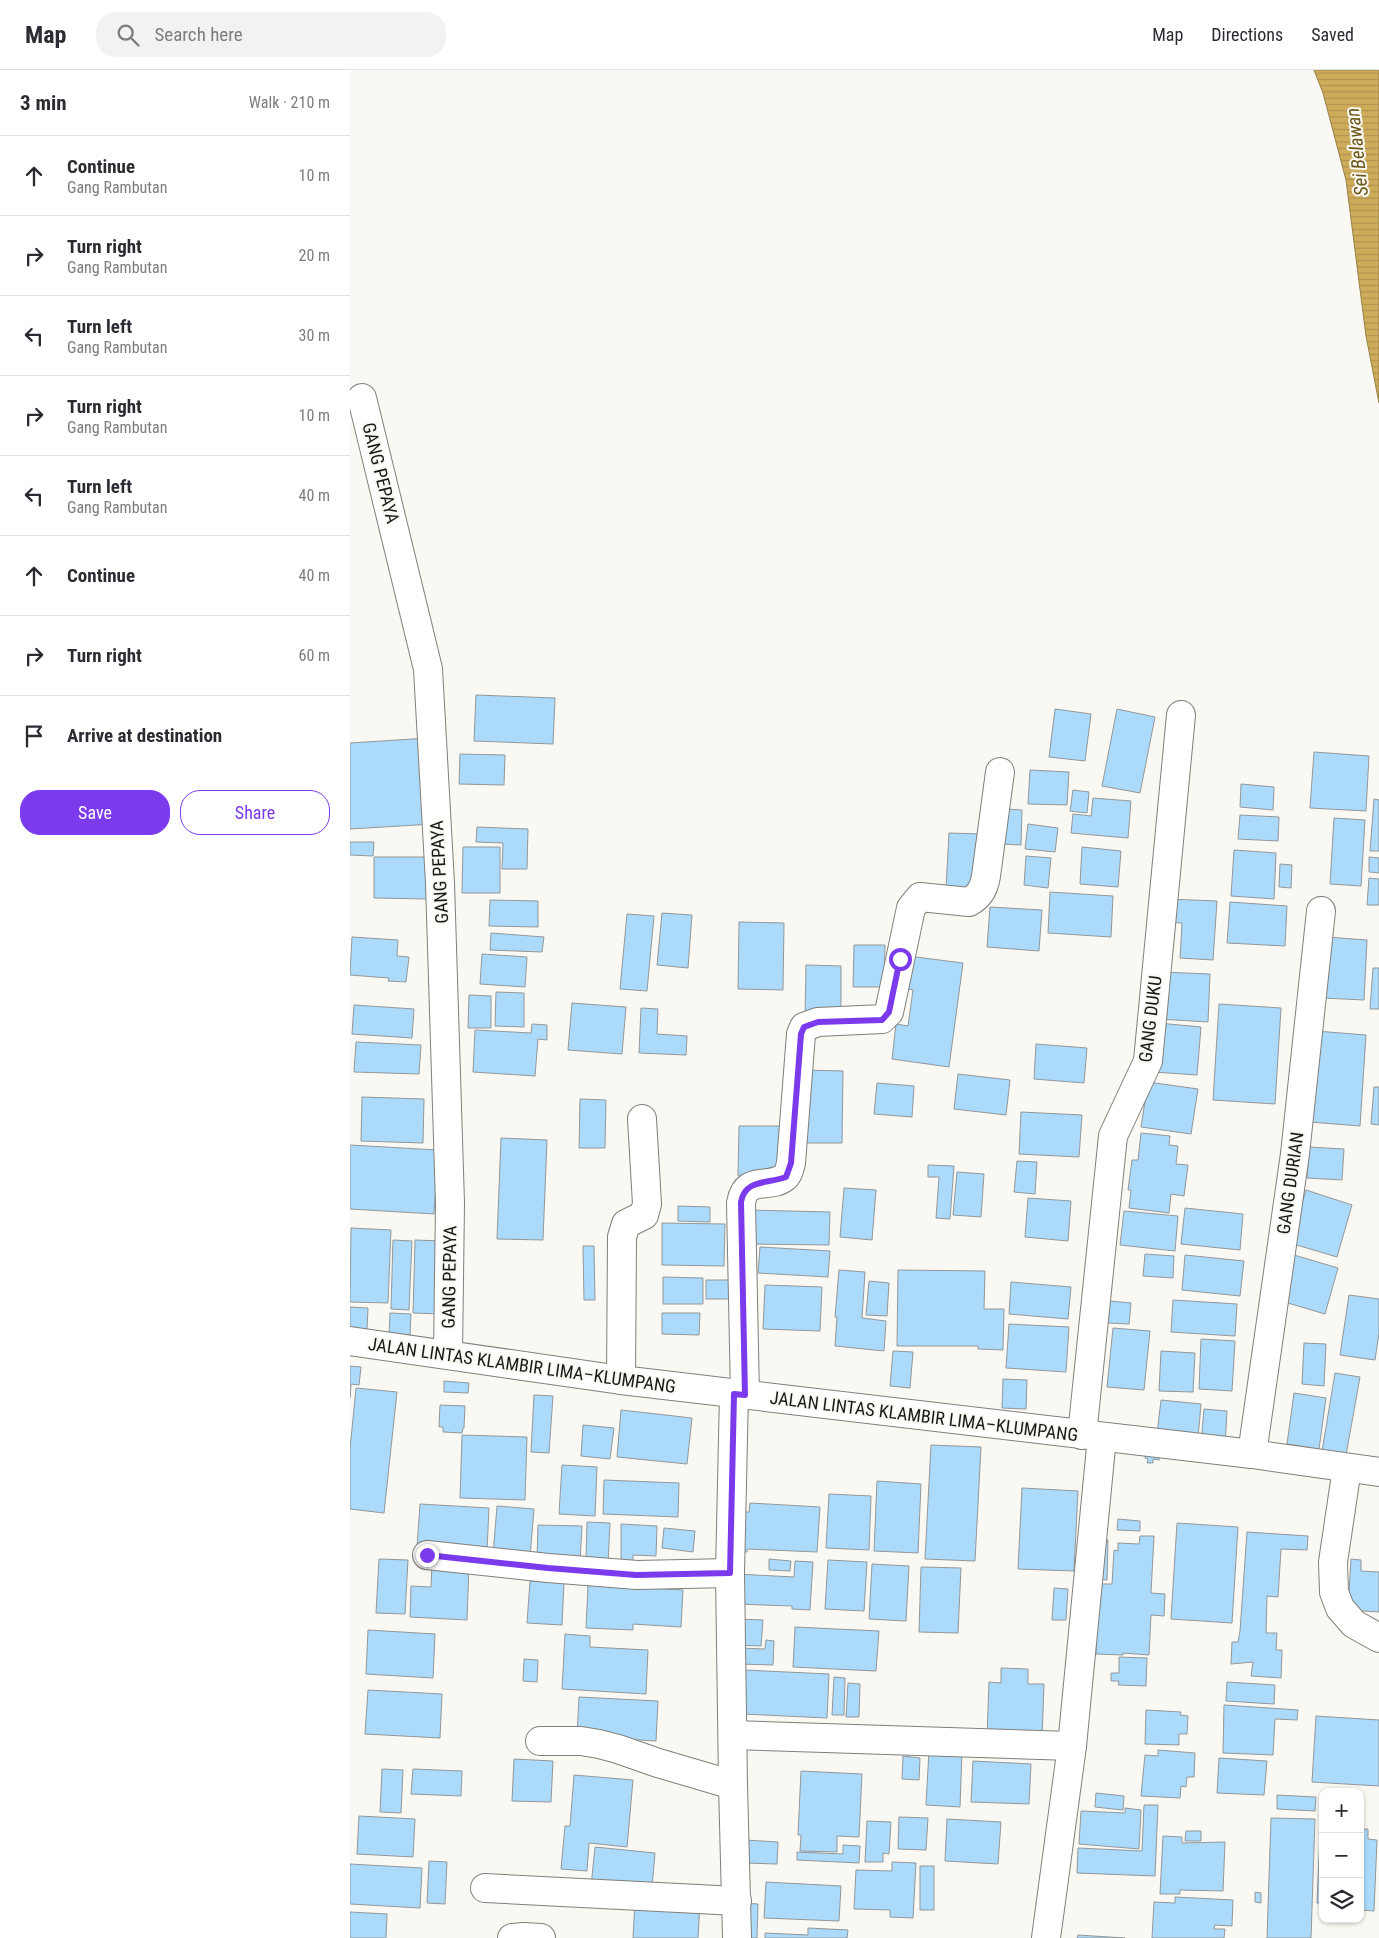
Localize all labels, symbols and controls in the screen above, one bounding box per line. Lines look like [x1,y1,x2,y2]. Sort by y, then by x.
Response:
search box [96,12,446,57]
text: Map [25,21,66,49]
icon: search [114,21,142,49]
text: Search here [154,23,243,46]
text: Map [1152,24,1183,45]
text: Directions [1211,24,1283,45]
text: Saved [1311,24,1354,45]
text: 3 min [20,91,67,115]
text: Walk · 210 m [249,93,330,112]
water label: Sei Belawan [1341,107,1373,197]
text: Continue [67,155,135,178]
icon: ahead [20,162,48,190]
text: 10 m [298,166,330,185]
text: Gang Rambutan [67,178,167,197]
text: Turn right [67,235,142,258]
icon: right [20,242,48,270]
text: 20 m [298,246,330,265]
text: Gang Rambutan [67,258,167,277]
text: Turn left [67,315,132,338]
icon: left [20,322,48,350]
text: 30 m [298,326,330,345]
text: Gang Rambutan [67,338,167,357]
text: Turn right [67,395,142,418]
icon: right [20,402,48,430]
text: 10 m [298,406,330,425]
text: Gang Rambutan [67,418,167,437]
street label: GANG PEPAYA [358,420,404,526]
text: Turn left [67,475,132,498]
icon: left [20,482,48,510]
text: 40 m [298,486,330,505]
text: Gang Rambutan [67,498,167,517]
icon: ahead [20,562,48,590]
text: Continue [67,564,135,587]
text: 40 m [298,566,330,585]
icon: right [20,642,48,670]
text: Turn right [67,644,142,667]
text: 60 m [298,646,330,665]
icon: arrive [20,722,48,750]
text: Arrive at destination [67,724,222,747]
button: Save [20,790,170,835]
button: Share [180,790,330,835]
street label: GANG PEPAYA [426,819,452,924]
route start [889,948,912,971]
street label: GANG DUKU [1134,974,1166,1064]
street label: GANG DURIAN [1272,1131,1308,1235]
street label: GANG PEPAYA [438,1225,460,1329]
street label: JALAN LINTAS KLAMBIR LIMA–KLUMPANG [367,1333,677,1397]
street label: JALAN LINTAS KLAMBIR LIMA–KLUMPANG [769,1387,1079,1445]
route end [416,1544,439,1567]
map controls [1319,1788,1364,1923]
button: + [1319,1788,1364,1833]
button: − [1319,1833,1364,1878]
button: layers [1319,1878,1364,1923]

